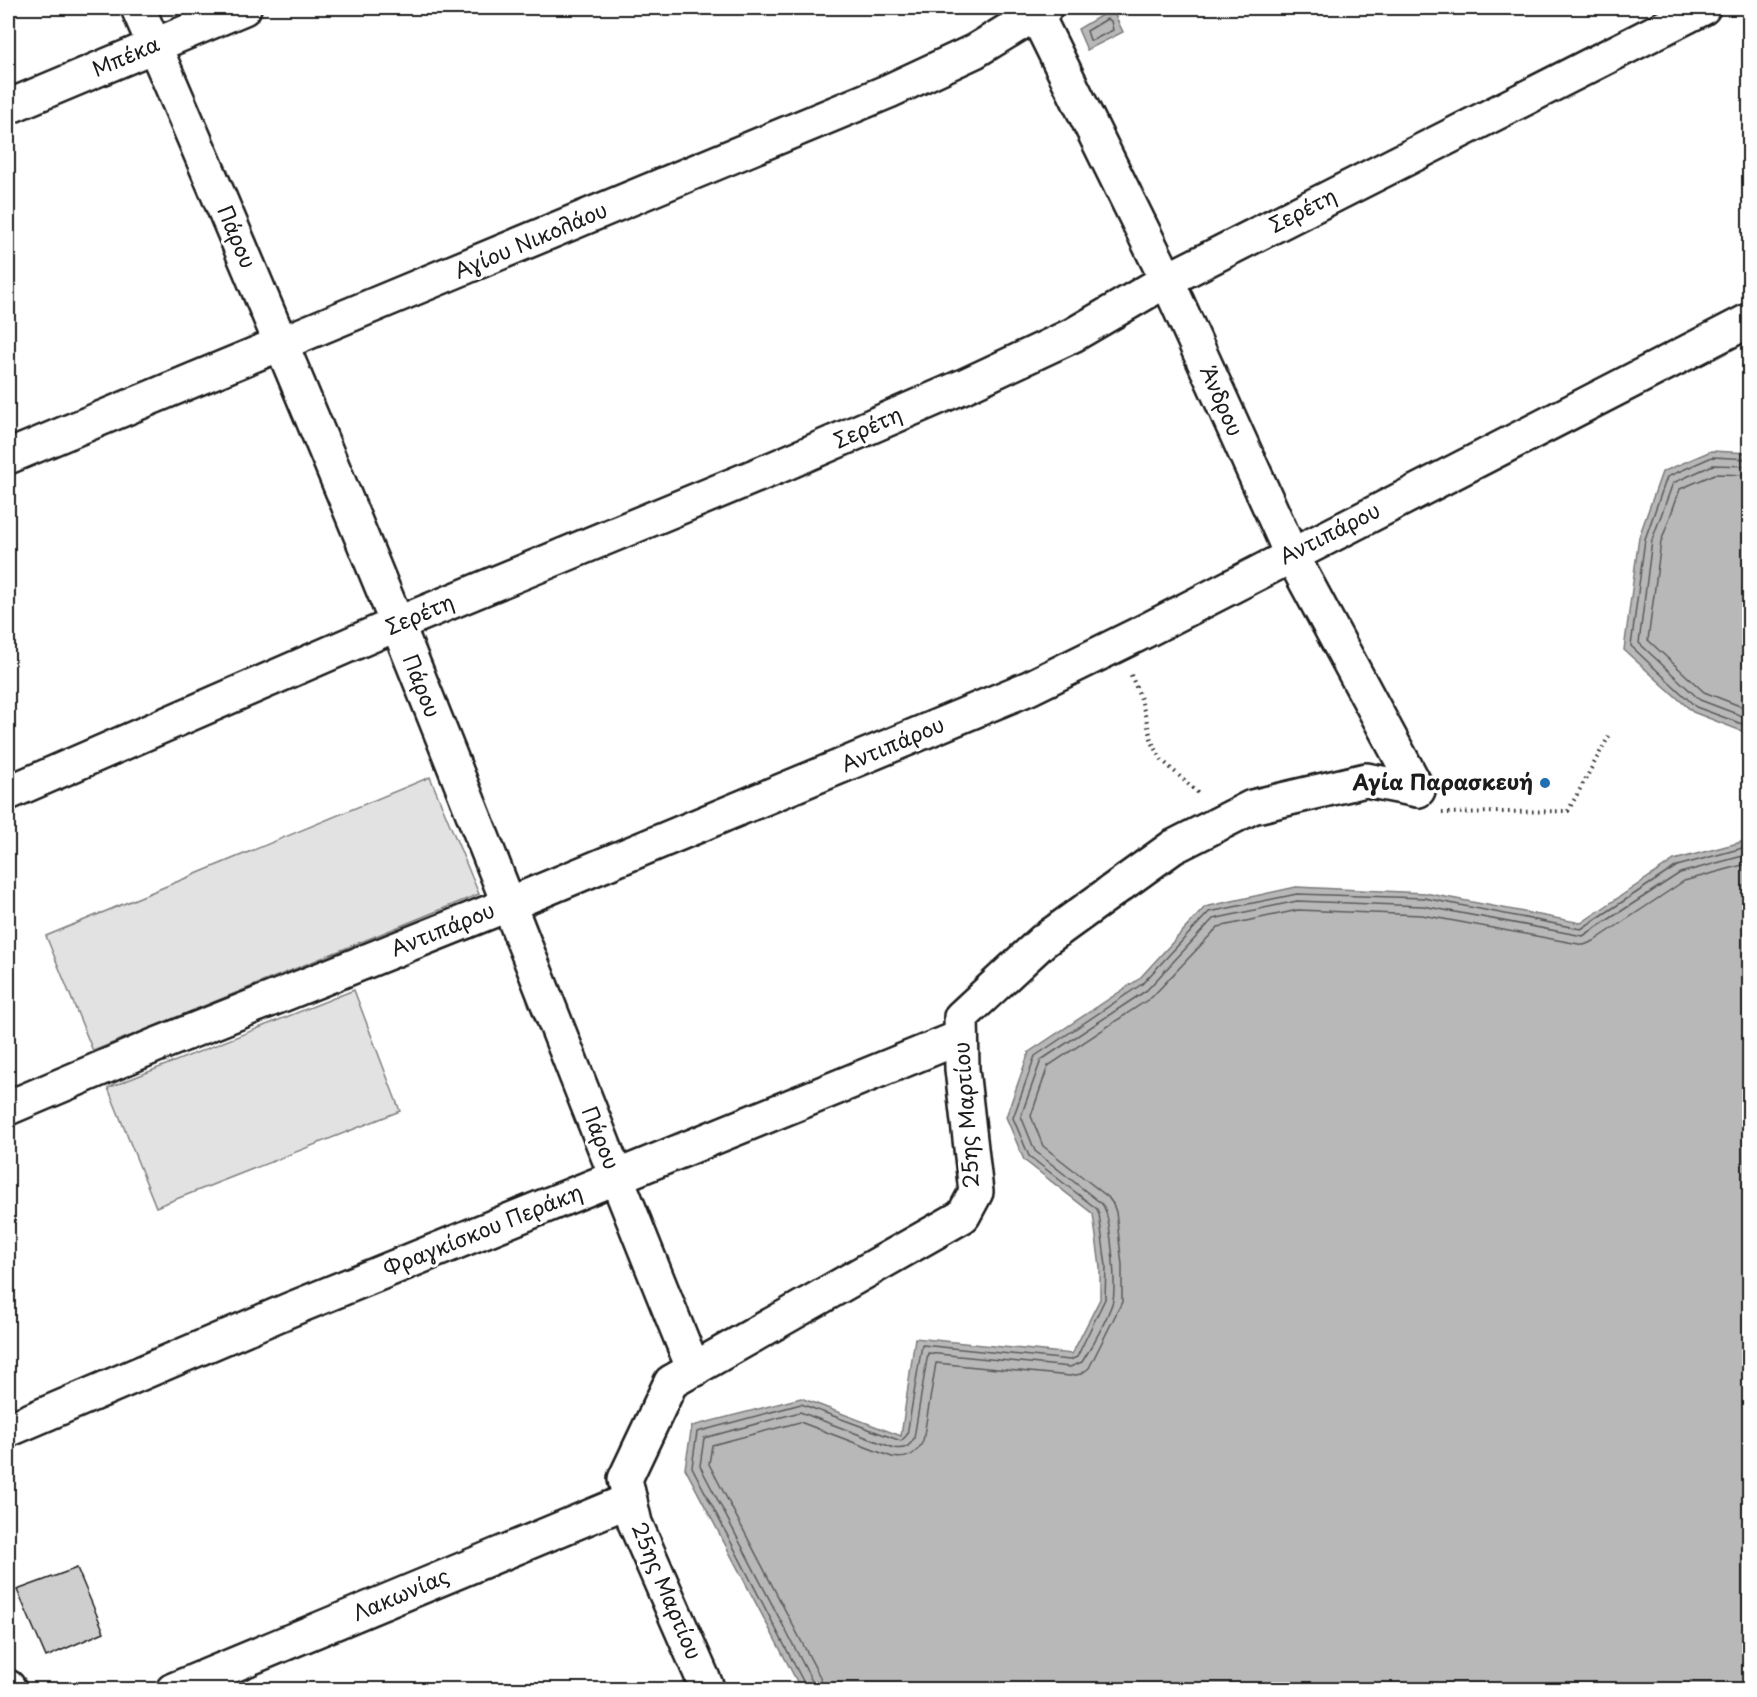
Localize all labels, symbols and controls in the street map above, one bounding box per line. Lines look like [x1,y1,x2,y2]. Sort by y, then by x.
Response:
street label: Μπέκα [86,27,164,84]
street label: Σερέτη [1263,179,1341,240]
street label: Αγίου Νικολάου [449,193,612,286]
street label: Πάρου [210,200,265,273]
street label: Άνδρου [1193,360,1253,441]
street label: Σερέτη [828,397,907,455]
street label: Αντιπάρου [1273,493,1385,571]
street label: Σερέτη [380,584,459,642]
street label: Πάρου [396,649,450,722]
street label: Αντιπάρου [836,707,949,779]
place label: Αγία Παρασκευή [1351,765,1533,797]
marker: Αγία Παρασκευή [1538,776,1552,790]
street label: Αντιπάρου [385,893,499,963]
street label: 25ης Μαρτίου [944,1041,986,1189]
street label: Πάρου [575,1101,629,1174]
street label: Φραγκίσκου Περάκη [378,1175,587,1284]
street label: 25ης Μαρτίου [624,1516,711,1664]
street label: Λακωνίας [347,1558,454,1628]

